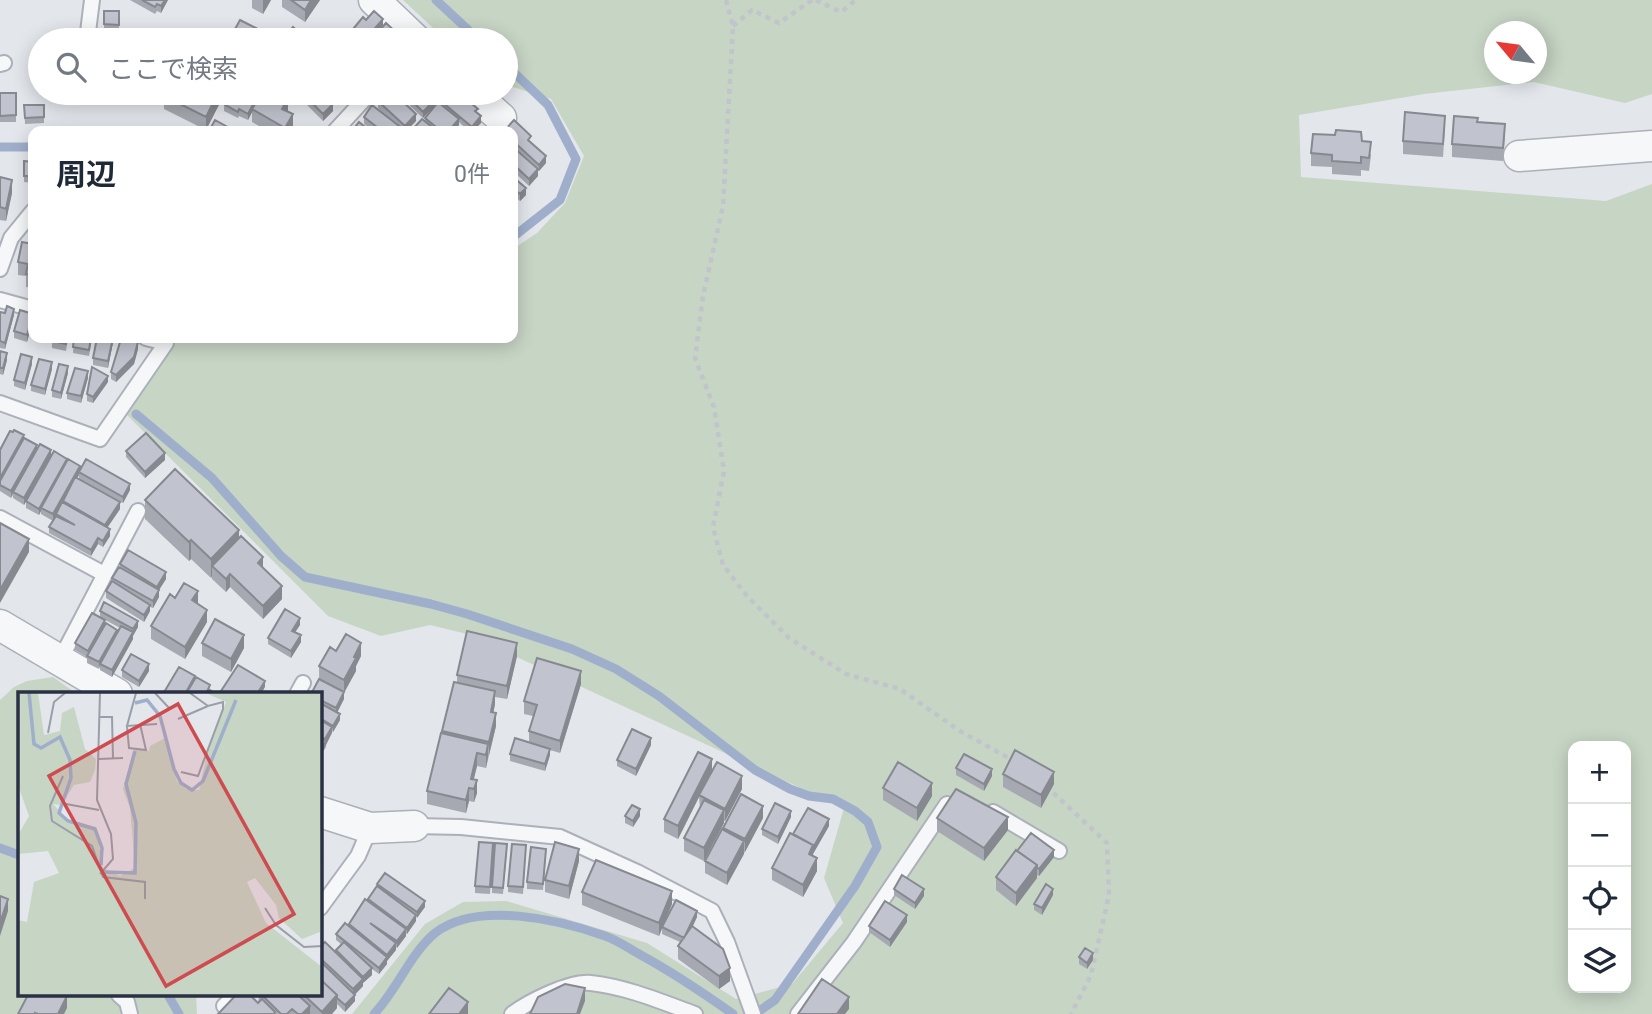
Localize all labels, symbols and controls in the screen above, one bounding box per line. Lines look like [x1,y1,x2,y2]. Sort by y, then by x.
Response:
north arrow [1484,21,1547,84]
search box [28,28,518,105]
icon: search [52,48,90,86]
text: ここで検索 [108,54,238,84]
text: 周辺 [56,157,116,192]
text: 0件 [454,161,490,188]
inset map [18,692,322,996]
map controls [1568,741,1631,993]
button: + [1568,741,1631,804]
button: − [1568,804,1631,867]
button: locate [1568,867,1631,930]
button: layers [1568,930,1631,993]

